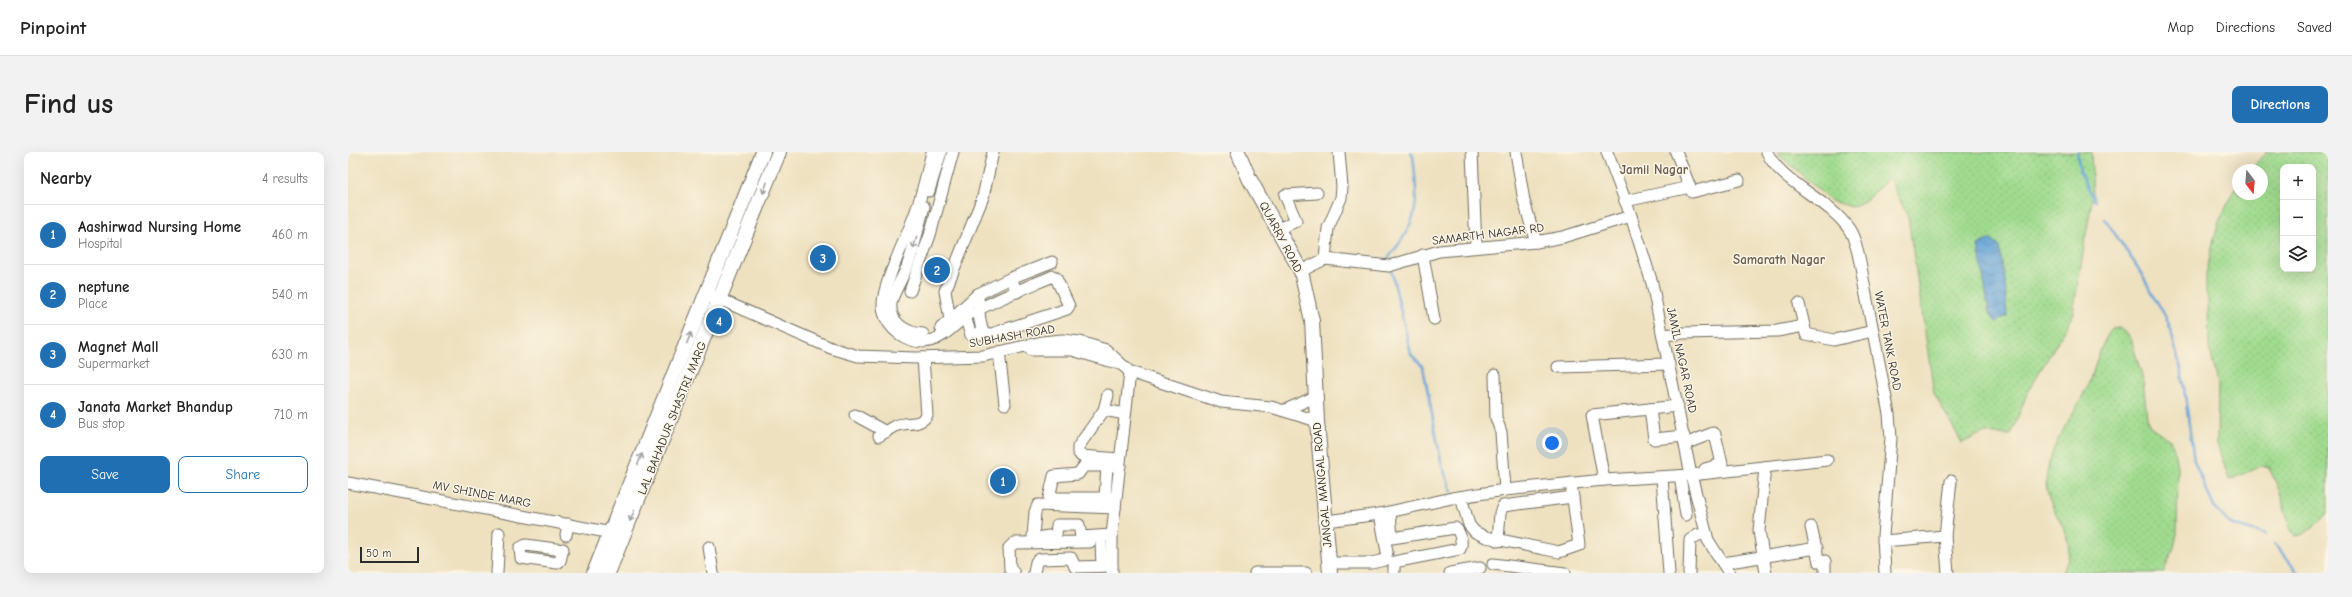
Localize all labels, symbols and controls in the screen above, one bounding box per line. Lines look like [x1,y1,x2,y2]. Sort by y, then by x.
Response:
text: Pinpoint [20,17,86,39]
text: Map [2167,19,2194,36]
text: Directions [2216,19,2275,36]
text: Saved [2297,19,2332,36]
button: Directions [2232,86,2328,123]
text: Find us [24,88,113,120]
district label: Jamil Nagar [1620,162,1689,177]
north arrow [2232,164,2268,200]
map controls [2280,164,2316,272]
button: + [2280,164,2316,200]
text: Nearby [40,169,91,188]
text: 4 results [262,171,308,186]
one-way arrow [761,182,769,194]
street label: QUARRY ROAD [1256,199,1306,275]
button: − [2280,200,2316,236]
text: Aashirwad Nursing Home [78,218,241,236]
street label: SAMARTH NAGAR RD [1431,220,1545,248]
text: 1 [50,227,56,242]
text: 460 m [272,227,308,242]
text: Hospital [78,236,122,251]
button: layers [2280,236,2316,272]
one-way arrow [911,237,918,250]
pin: 3 [810,243,836,273]
district label: Samarath Nagar [1733,252,1826,267]
pin: 2 [924,255,950,285]
text: neptune [78,278,129,296]
text: 2 [50,287,56,302]
text: 540 m [272,287,308,302]
street label: WATER TANK ROAD [1872,290,1904,392]
text: Place [78,296,108,311]
pin: 4 [706,306,732,336]
street label: JAMIL NAGAR ROAD [1664,306,1700,414]
street label: SUBHASH ROAD [968,322,1056,350]
one-way arrow [685,333,693,345]
text: Magnet Mall [78,338,159,356]
street label: LAL BAHADUR SHASTRI MARG [635,339,709,497]
text: 3 [50,347,56,362]
text: 630 m [271,347,308,362]
text: Supermarket [78,356,149,371]
text: Janata Market Bhandup [78,398,233,416]
text: 4 [50,407,56,422]
text: 710 m [274,407,308,422]
text: Bus stop [78,416,125,431]
street label: JANGAL MANGAL ROAD [1310,422,1334,548]
your location [1542,433,1562,453]
one-way arrow [637,453,645,465]
button: Save [40,456,170,493]
button: Share [178,456,308,493]
pin: 1 [990,466,1016,496]
street label: MV SHINDE MARG [432,478,533,510]
one-way arrow [628,510,636,522]
scale bar [360,545,419,564]
text: 50 m [366,547,391,560]

